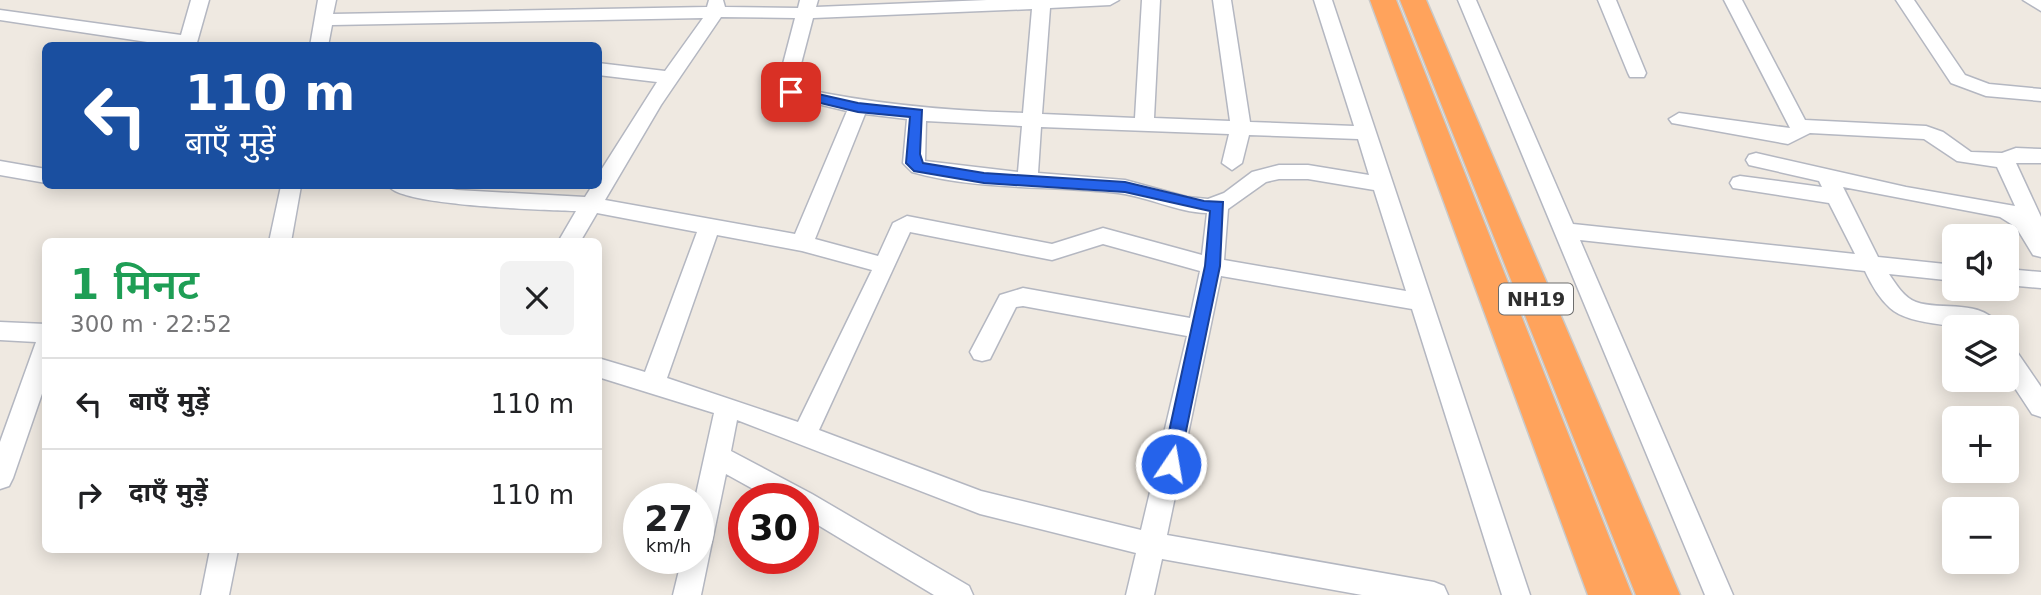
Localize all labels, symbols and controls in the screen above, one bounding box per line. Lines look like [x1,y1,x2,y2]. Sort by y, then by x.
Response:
pin [761,62,821,122]
text: 110 m [185,65,355,122]
icon: left [70,70,161,161]
icon: arrive [772,73,810,111]
text: बाएँ मुड़ें [185,124,276,162]
map controls [1942,224,2019,574]
button: sound [1942,224,2019,301]
text: 1 मिनट [70,260,199,309]
button: close [500,261,574,335]
road number: NH19 [1499,284,1573,314]
text: 300 m · 22:52 [70,311,232,337]
button: layers [1942,315,2019,392]
icon: left [70,385,108,423]
text: बाएँ मुड़ें [129,386,209,416]
text: 110 m [491,389,574,419]
button: + [1942,406,2019,483]
position arrow [1134,427,1208,501]
icon: right [70,476,108,514]
text: दाएँ मुड़ें [129,477,208,507]
text: 110 m [491,480,574,510]
speed limit sign: 30 [728,483,819,574]
button: − [1942,497,2019,574]
text: 27 [644,499,693,539]
text: km/h [646,535,691,556]

